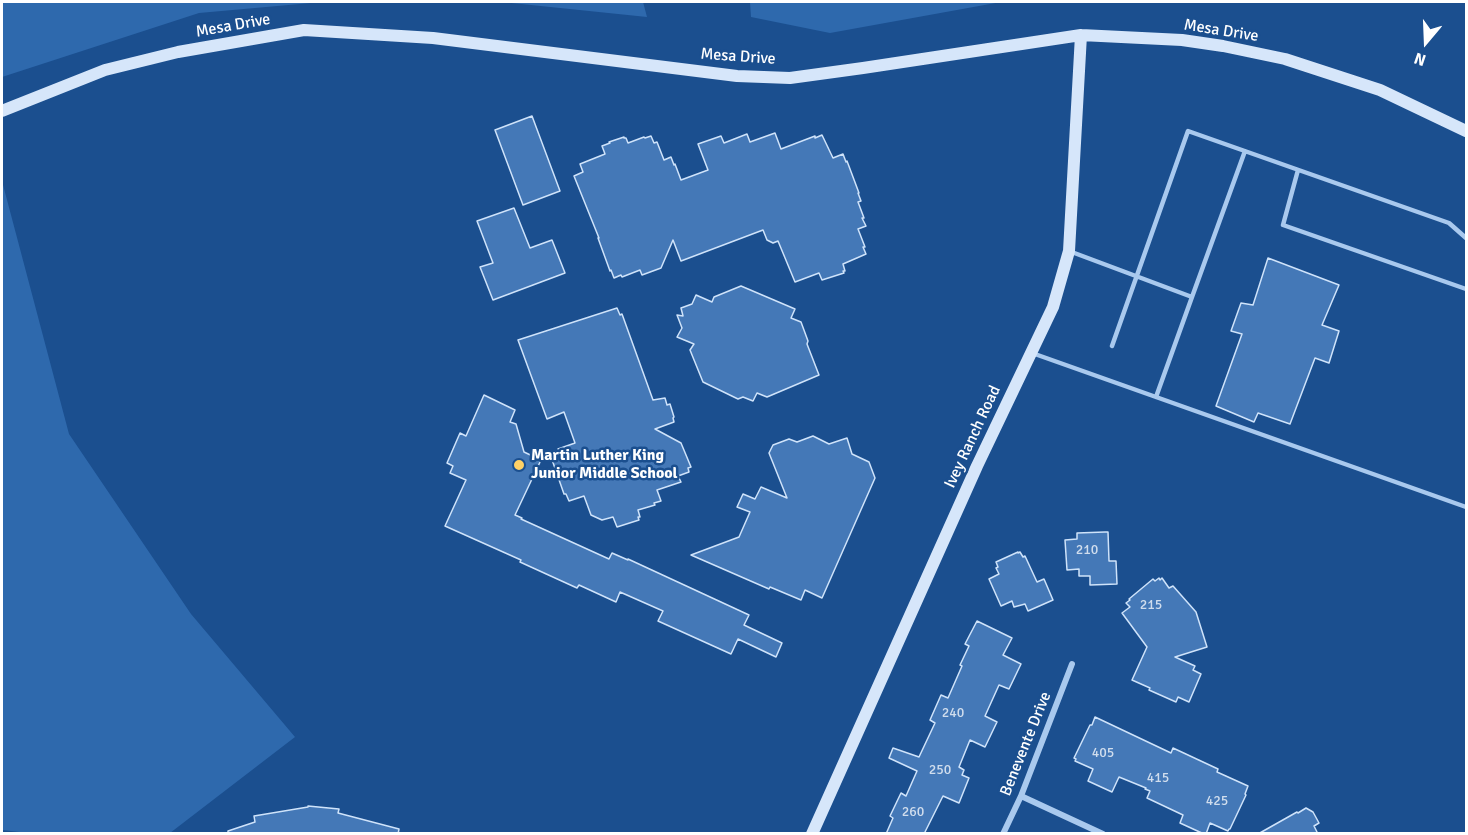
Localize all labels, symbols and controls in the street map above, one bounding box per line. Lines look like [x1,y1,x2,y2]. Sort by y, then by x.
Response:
street label: Mesa Drive [194,10,272,42]
north arrow [1396,12,1456,72]
street label: Mesa Drive [1182,16,1260,46]
street label: Mesa Drive [700,45,776,69]
text: N [1412,48,1429,70]
street label: Ivey Ranch Road [941,383,1005,491]
place label: Martin Luther King Junior Middle School [531,446,678,484]
marker: Martin Luther King Junior Middle School [512,458,526,472]
house number: 210 [1076,542,1098,558]
house number: 215 [1140,597,1162,613]
street label: Benevente Drive [996,689,1056,799]
house number: 240 [942,705,964,721]
house number: 405 [1092,745,1114,761]
house number: 250 [929,762,951,778]
house number: 415 [1147,770,1169,786]
house number: 425 [1206,793,1228,809]
house number: 260 [902,804,924,820]

